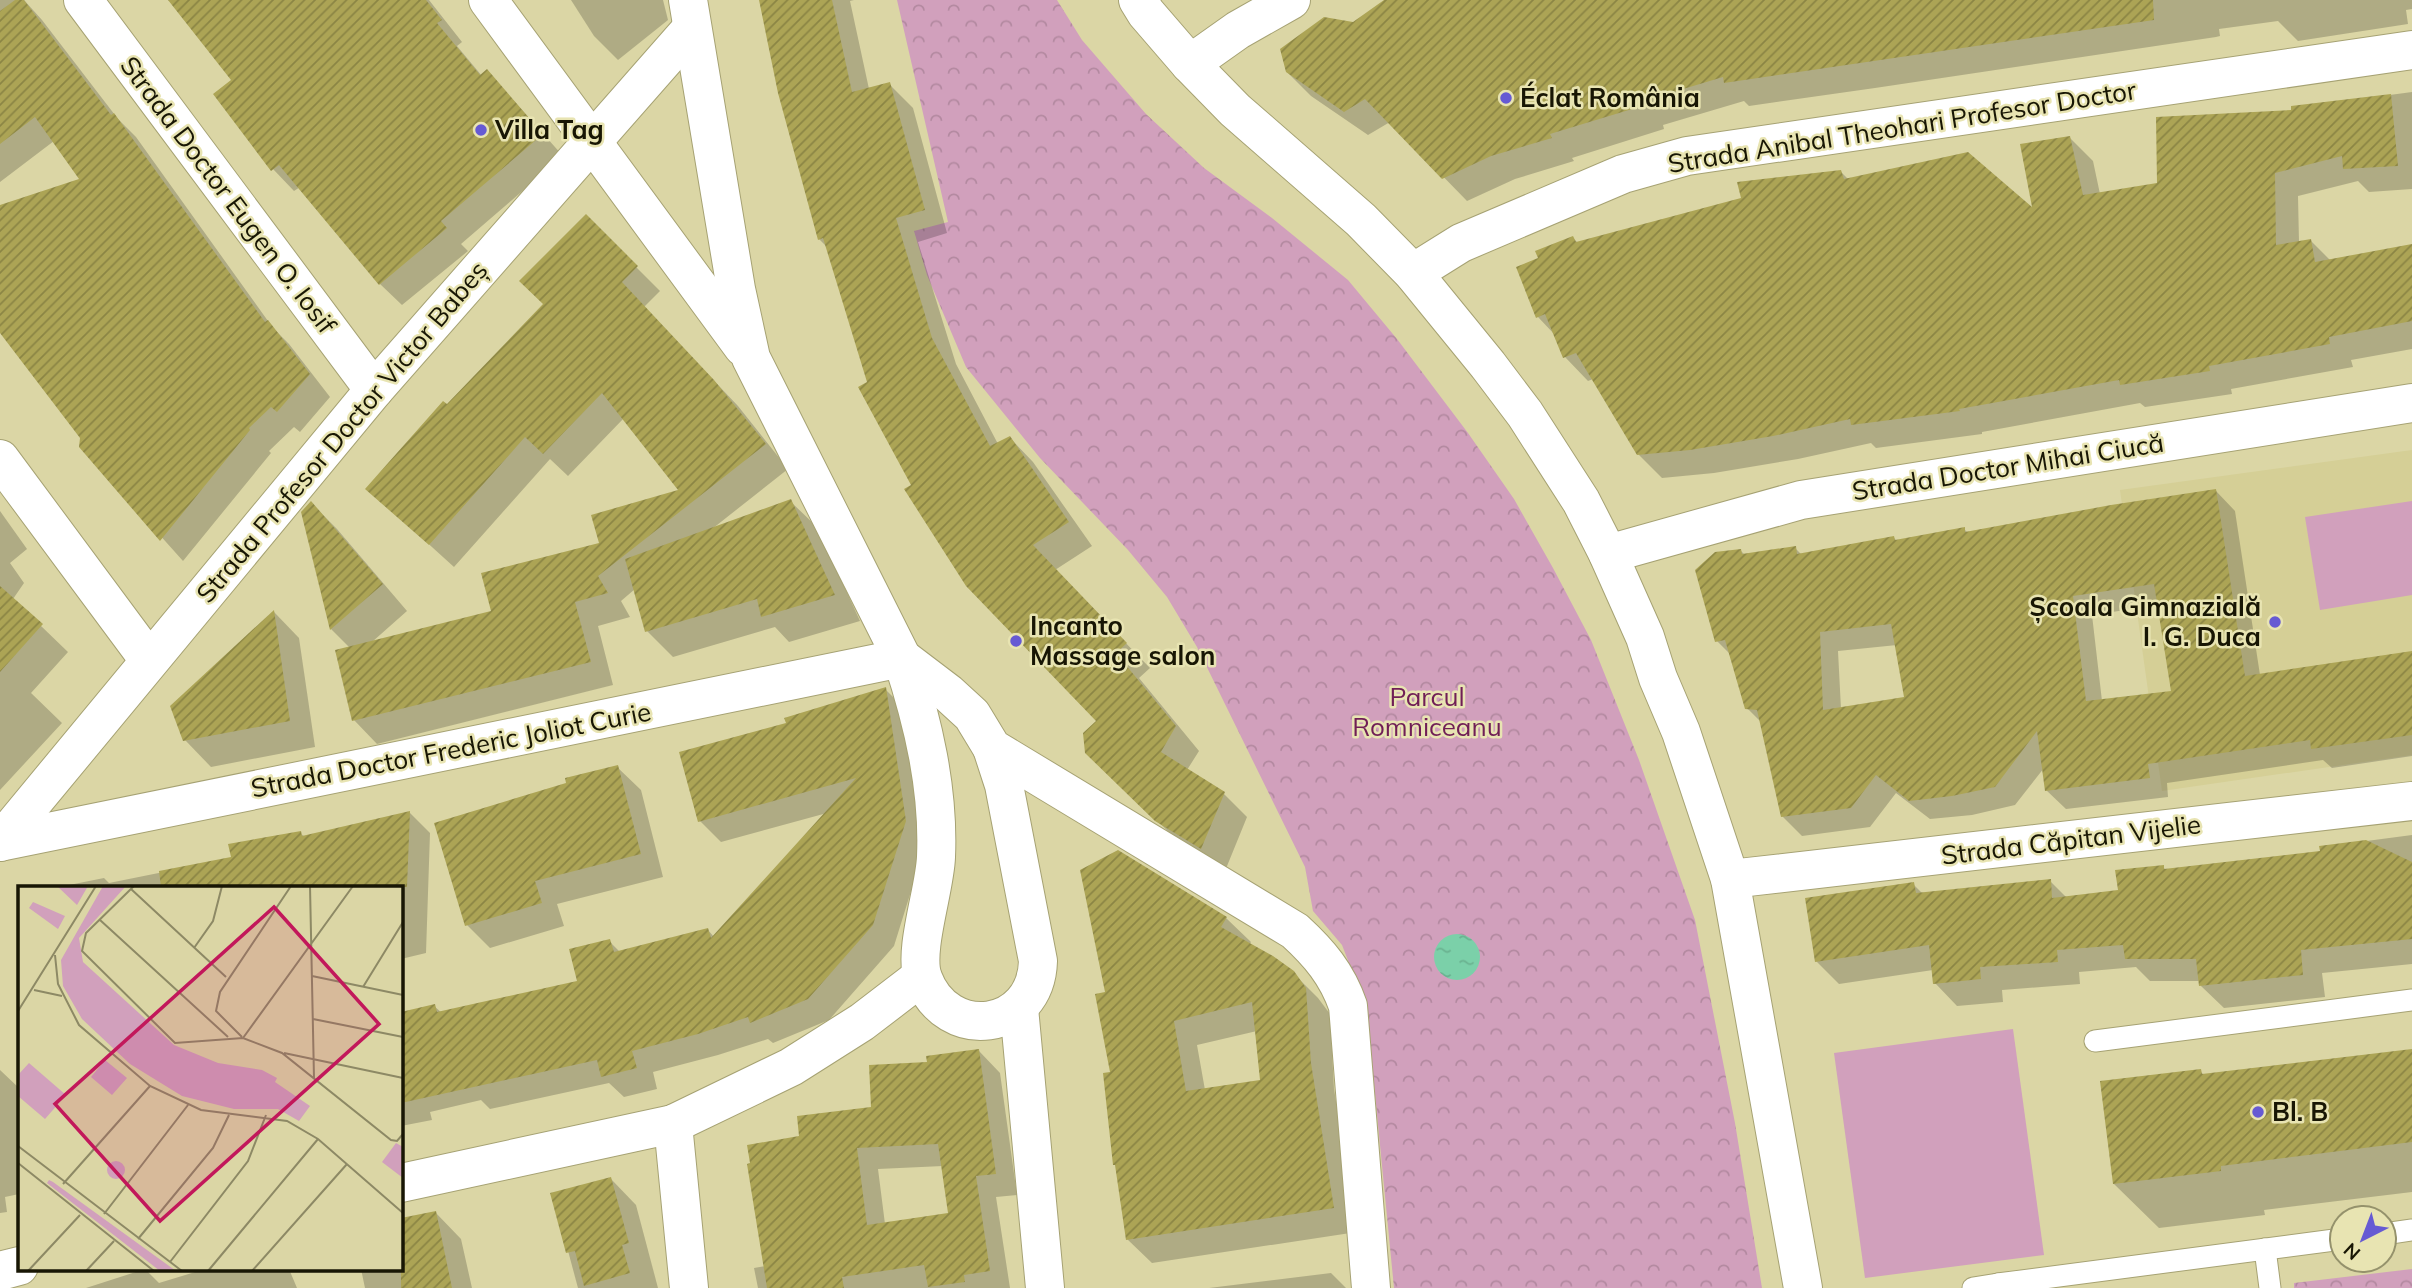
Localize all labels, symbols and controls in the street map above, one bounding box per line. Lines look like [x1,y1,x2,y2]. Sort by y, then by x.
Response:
street label: Strada Doctor Eugen O. Iosif [113,49,344,341]
street label: Strada Anibal Theohari Profesor Doctor [1665,73,2139,180]
place label: Éclat România [1520,81,1700,114]
marker: Éclat România [1498,90,1514,106]
place label: Villa Tag [494,113,604,146]
marker: Villa Tag [473,122,489,138]
street label: Strada Profesor Doctor Victor Babeș [189,254,494,609]
street label: Strada Doctor Mihai Ciucă [1850,426,2166,507]
place label: Școala Gimnazială I. G. Duca [2029,590,2261,653]
place label: Incanto Massage salon [1030,609,1215,672]
marker: Școala Gimnazială I. G. Duca [2267,614,2283,630]
marker: Incanto Massage salon [1008,633,1024,649]
park label: Parcul Romniceanu [1352,680,1502,743]
street label: Strada Doctor Frederic Joliot Curie [248,695,654,805]
street label: Strada Căpitan Vijelie [1939,807,2203,872]
inset map [18,886,402,1270]
place label: Bl. B [2272,1095,2328,1128]
marker: Bl. B [2250,1104,2266,1120]
north arrow [2328,1204,2398,1274]
text: N [2338,1238,2365,1265]

